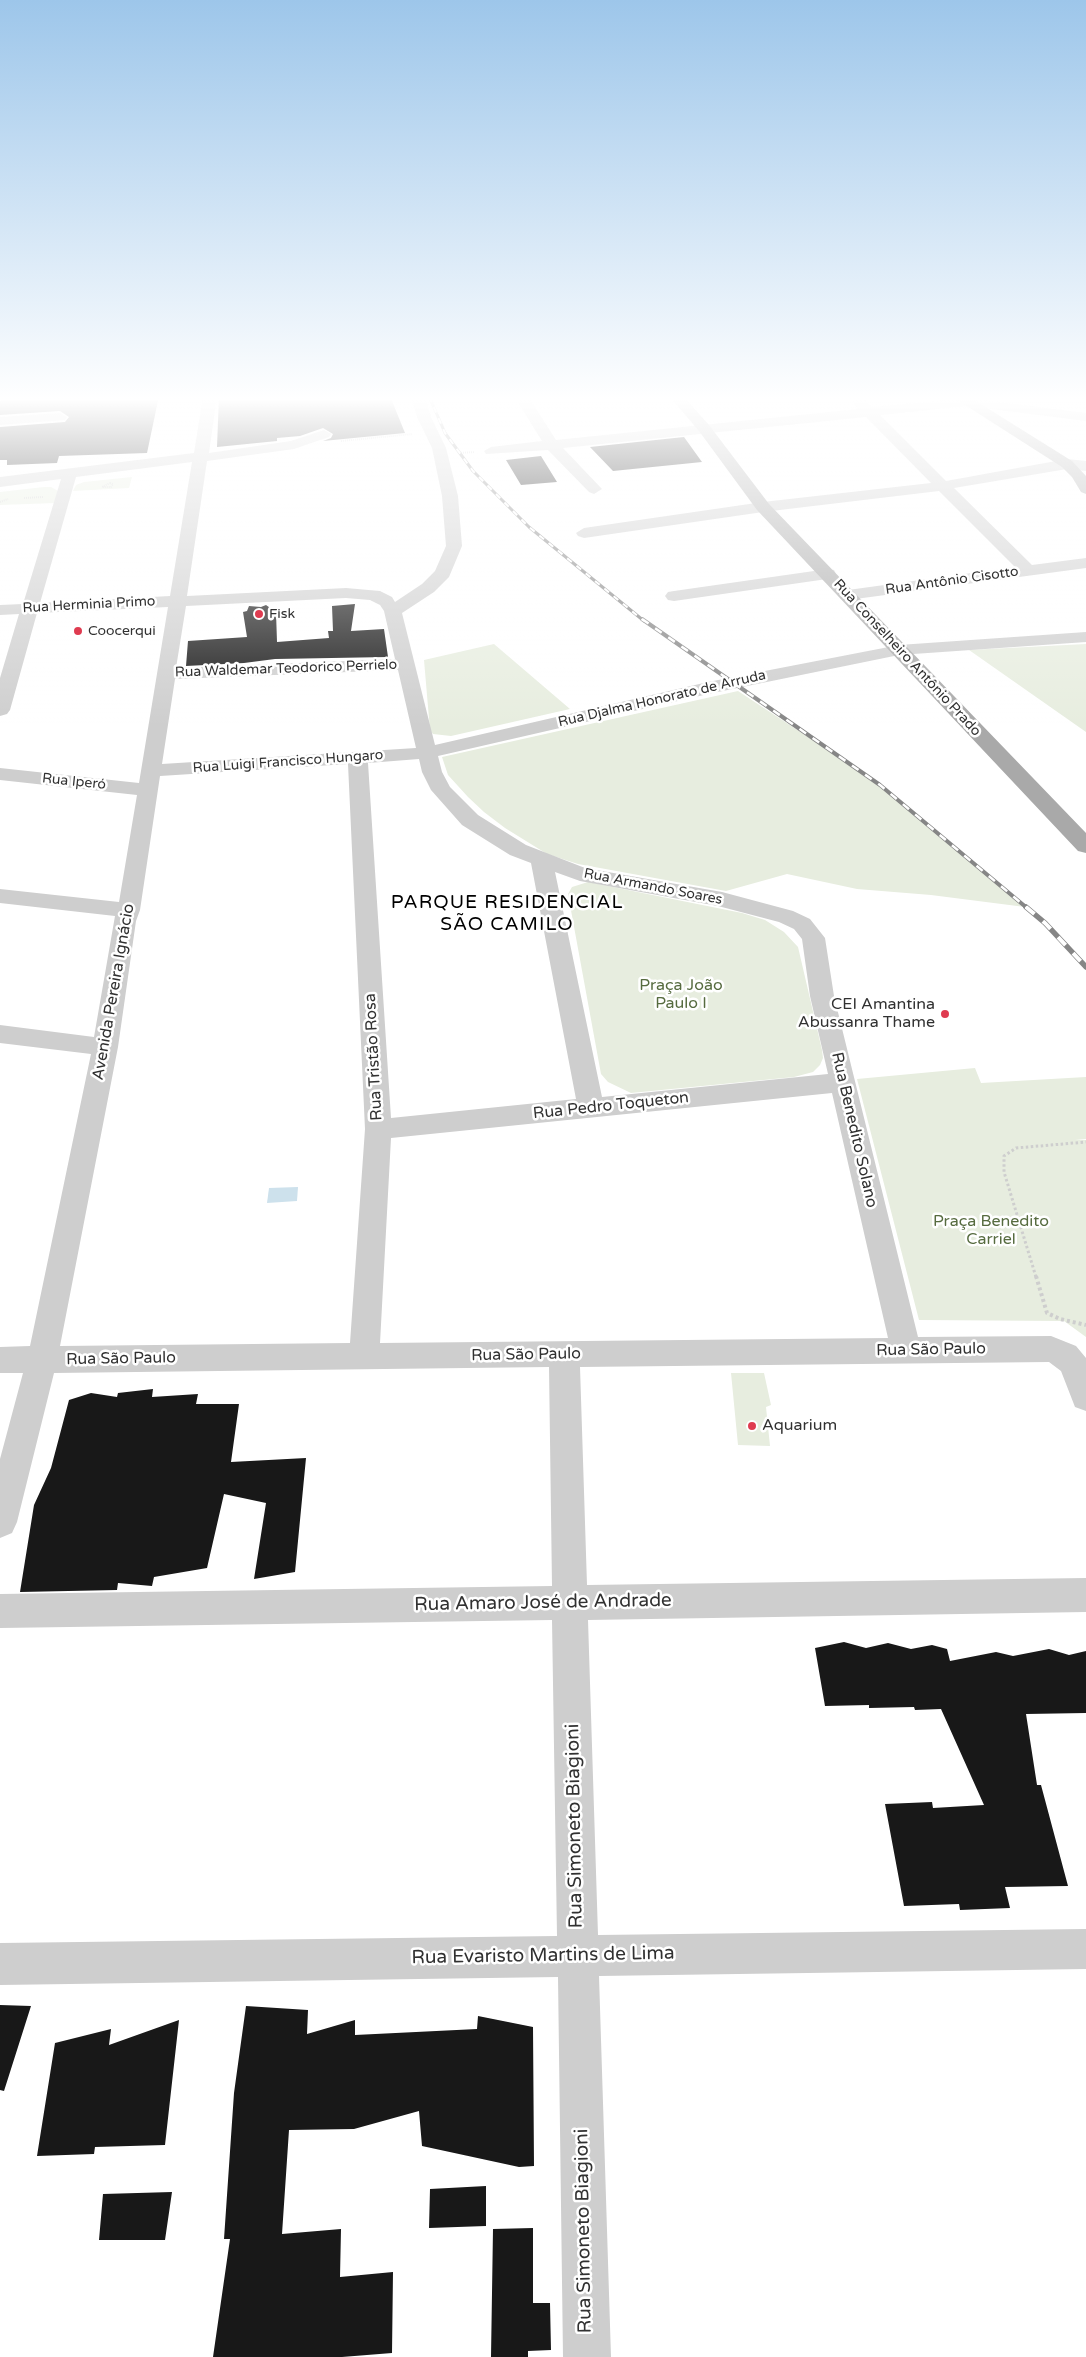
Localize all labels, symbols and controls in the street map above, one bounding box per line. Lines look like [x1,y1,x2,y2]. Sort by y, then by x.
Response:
street label: Rua Antônio Cisotto [884,563,1020,599]
street label: Rua Conselheiro Antônio Prado [830,576,984,740]
street label: Rua Herminia Primo [22,593,156,617]
place label: Fisk [269,606,295,622]
marker: Fisk [253,608,265,620]
place label: Coocerqui [88,623,156,639]
marker: Coocerqui [72,625,84,637]
street label: Rua Waldemar Teodorico Perrielo [175,657,397,681]
street label: Rua Djalma Honorato de Arruda [556,667,768,731]
street label: Rua Luigi Francisco Hungaro [192,747,384,777]
street label: Rua Iperó [41,770,107,794]
street label: Rua Armando Soares [582,865,724,909]
district label: PARQUE RESIDENCIAL SÃO CAMILO [388,892,626,936]
street label: Avenida Pereira Ignácio [89,902,139,1082]
park label: Praça João Paulo I [639,976,723,1014]
street label: Rua Tristão Rosa [361,993,387,1121]
place label: CEI Amantina Abussanra Thame [798,995,935,1033]
marker: CEI Amantina Abussanra Thame [939,1008,951,1020]
street label: Rua Benedito Solano [827,1050,881,1210]
street label: Rua Pedro Toqueton [532,1088,690,1124]
park label: Praça Benedito Carriel [933,1212,1049,1250]
street label: Rua São Paulo [876,1339,986,1361]
street label: Rua São Paulo [471,1344,581,1366]
street label: Rua São Paulo [66,1348,176,1370]
place label: Aquarium [762,1416,837,1436]
marker: Aquarium [746,1420,758,1432]
street label: Rua Amaro José de Andrade [414,1589,672,1617]
street label: Rua Simoneto Biagioni [562,1723,588,1929]
street label: Rua Evaristo Martins de Lima [411,1942,675,1970]
street label: Rua Simoneto Biagioni [571,2128,597,2334]

